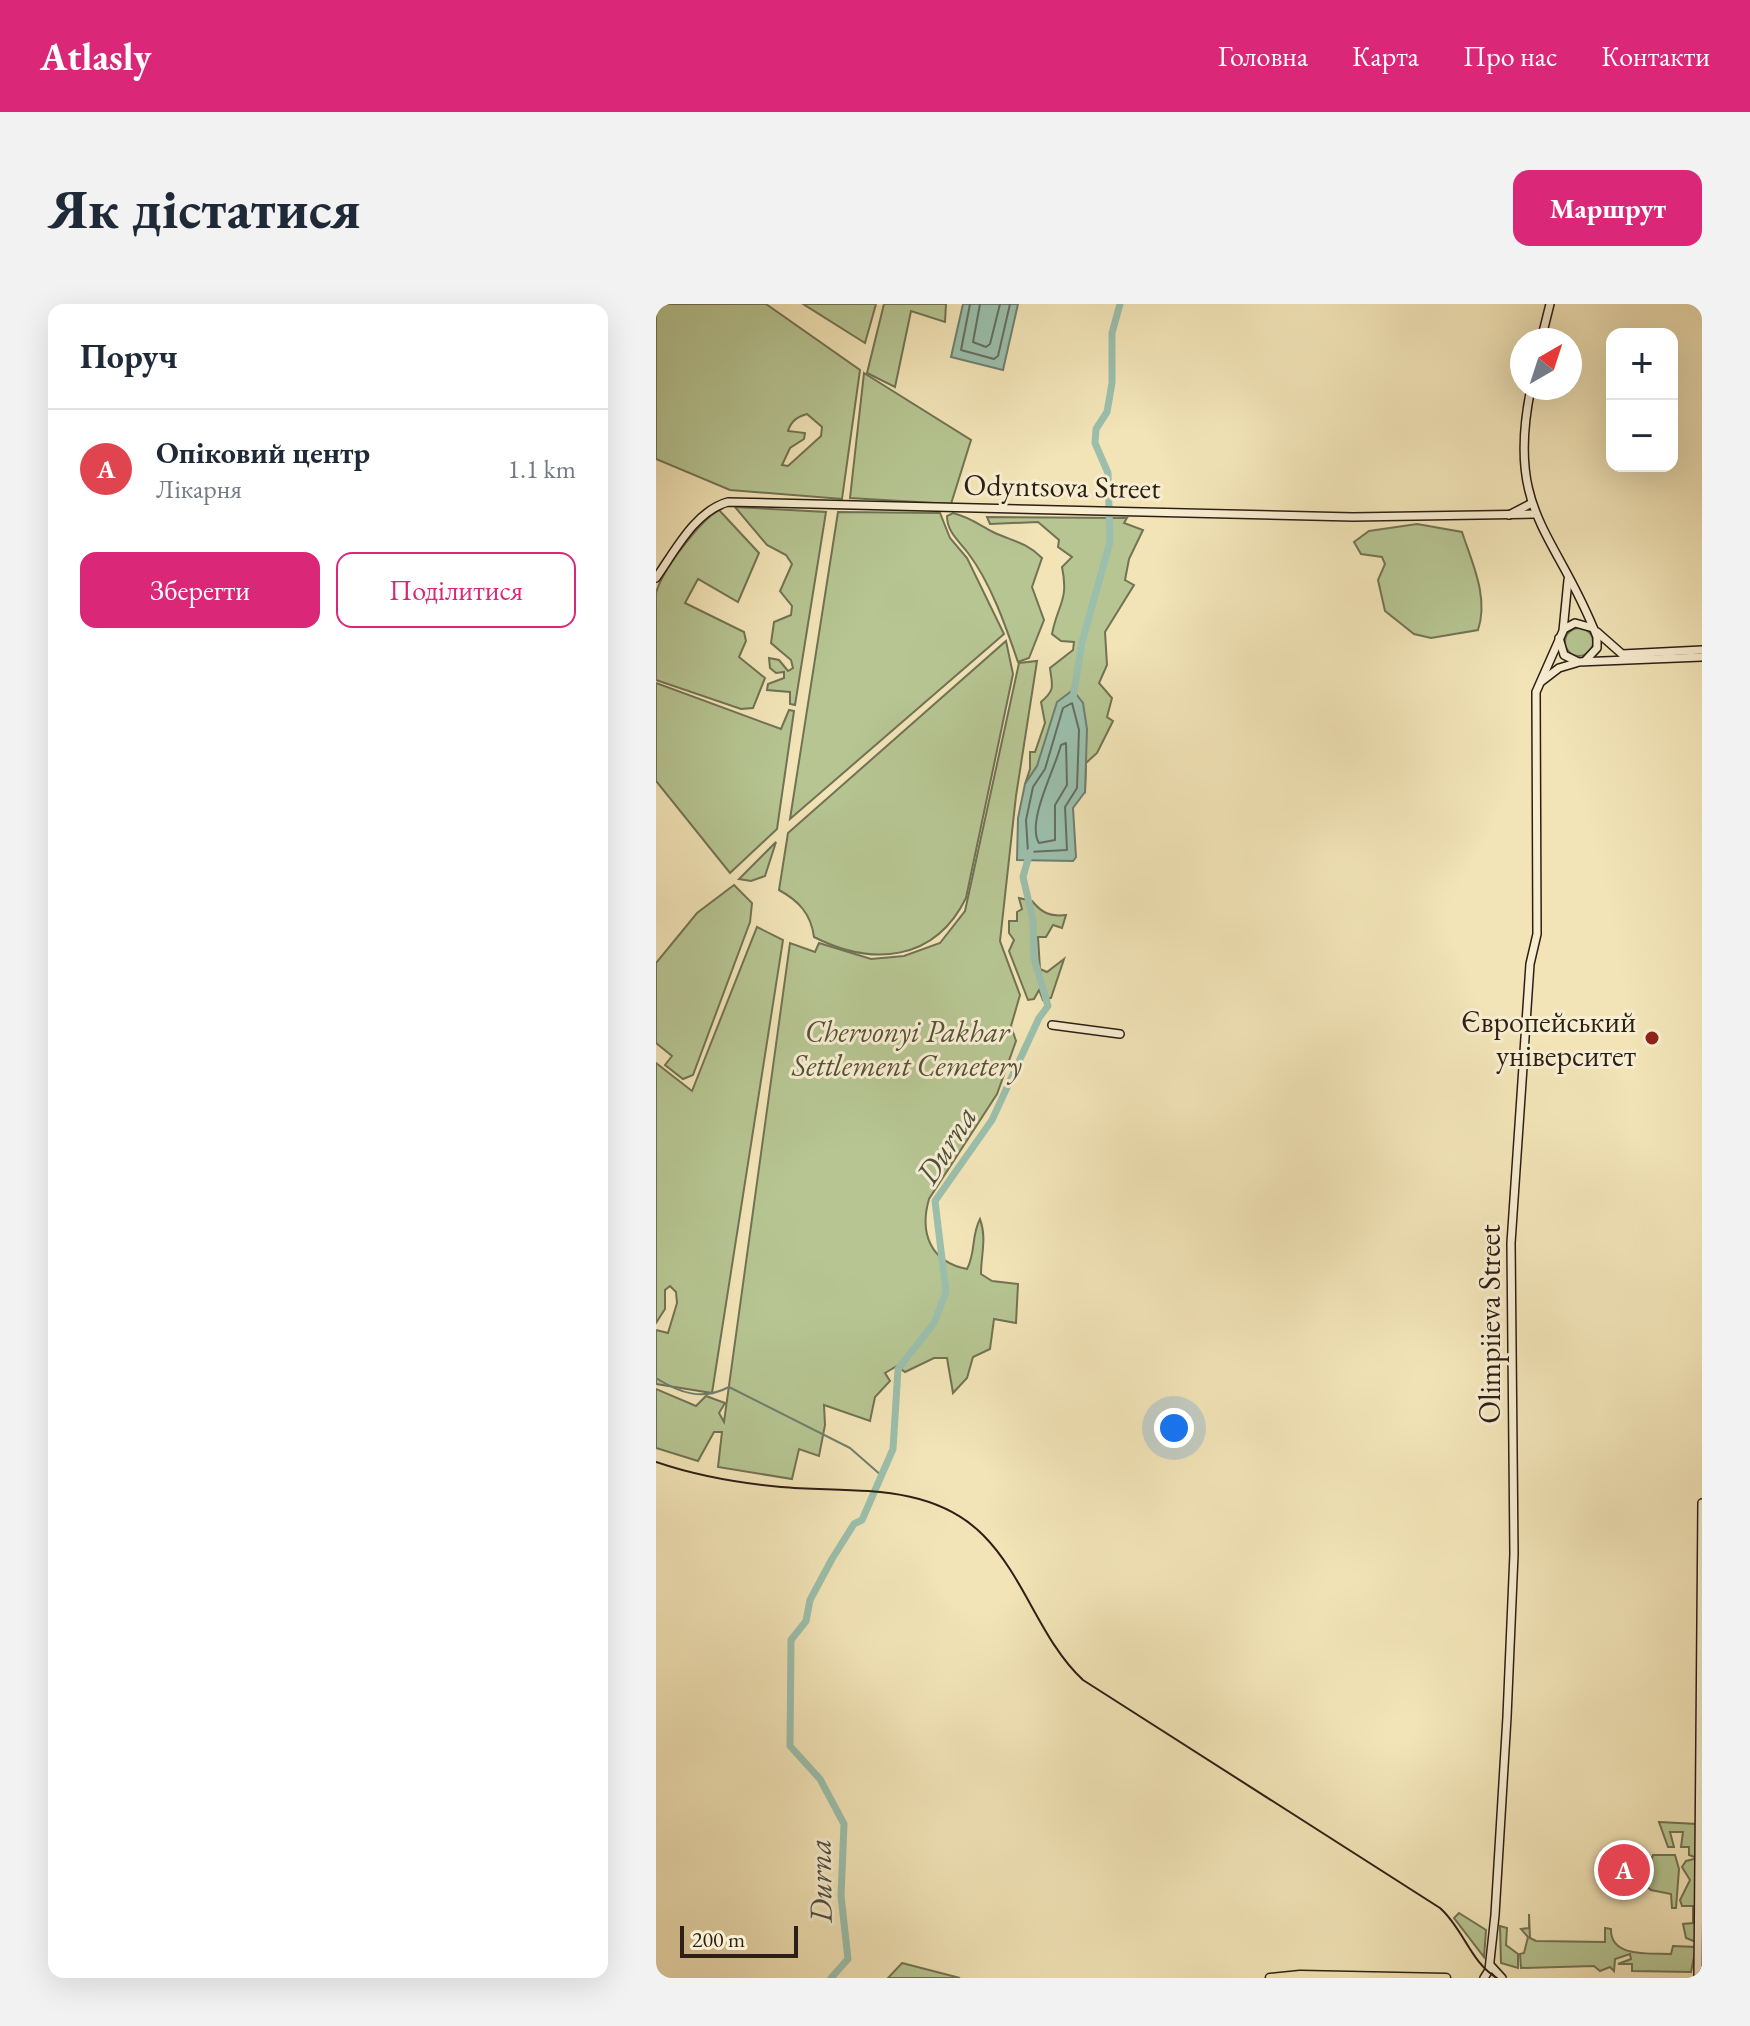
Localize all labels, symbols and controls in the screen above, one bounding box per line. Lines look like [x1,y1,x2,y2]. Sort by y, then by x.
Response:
text: Atlasly [40,32,151,81]
text: Головна [1218,38,1308,74]
text: Карта [1352,38,1419,74]
text: Про нас [1463,38,1557,74]
text: Контакти [1601,38,1710,74]
button: Маршрут [1513,170,1702,246]
text: Як дістатися [48,172,361,245]
north arrow [1510,328,1582,400]
map controls [1606,328,1678,472]
button: + [1606,328,1678,400]
text: Поруч [80,334,178,378]
button: − [1606,400,1678,472]
text: Опіковий центр [156,433,370,472]
text: A [97,452,115,486]
text: 1.1 km [507,452,576,486]
street label: Odyntsova Street [963,465,1161,507]
text: Лікарня [156,472,242,506]
button: Зберегти [80,552,320,628]
button: Поділитися [336,552,576,628]
place label: Європейський університет [1461,1002,1636,1075]
park label: Chervonyi Pakhar Settlement Cemetery [791,1012,1022,1085]
marker: Європейський університет [1643,1029,1661,1047]
water label: Durna [905,1098,986,1193]
street label: Olimpiieva Street [1470,1224,1509,1424]
your location [1154,1408,1194,1448]
water label: Durna [798,1838,842,1925]
pin: A [1598,1840,1650,1900]
scale bar [680,1922,798,1958]
text: 200 m [692,1925,745,1954]

